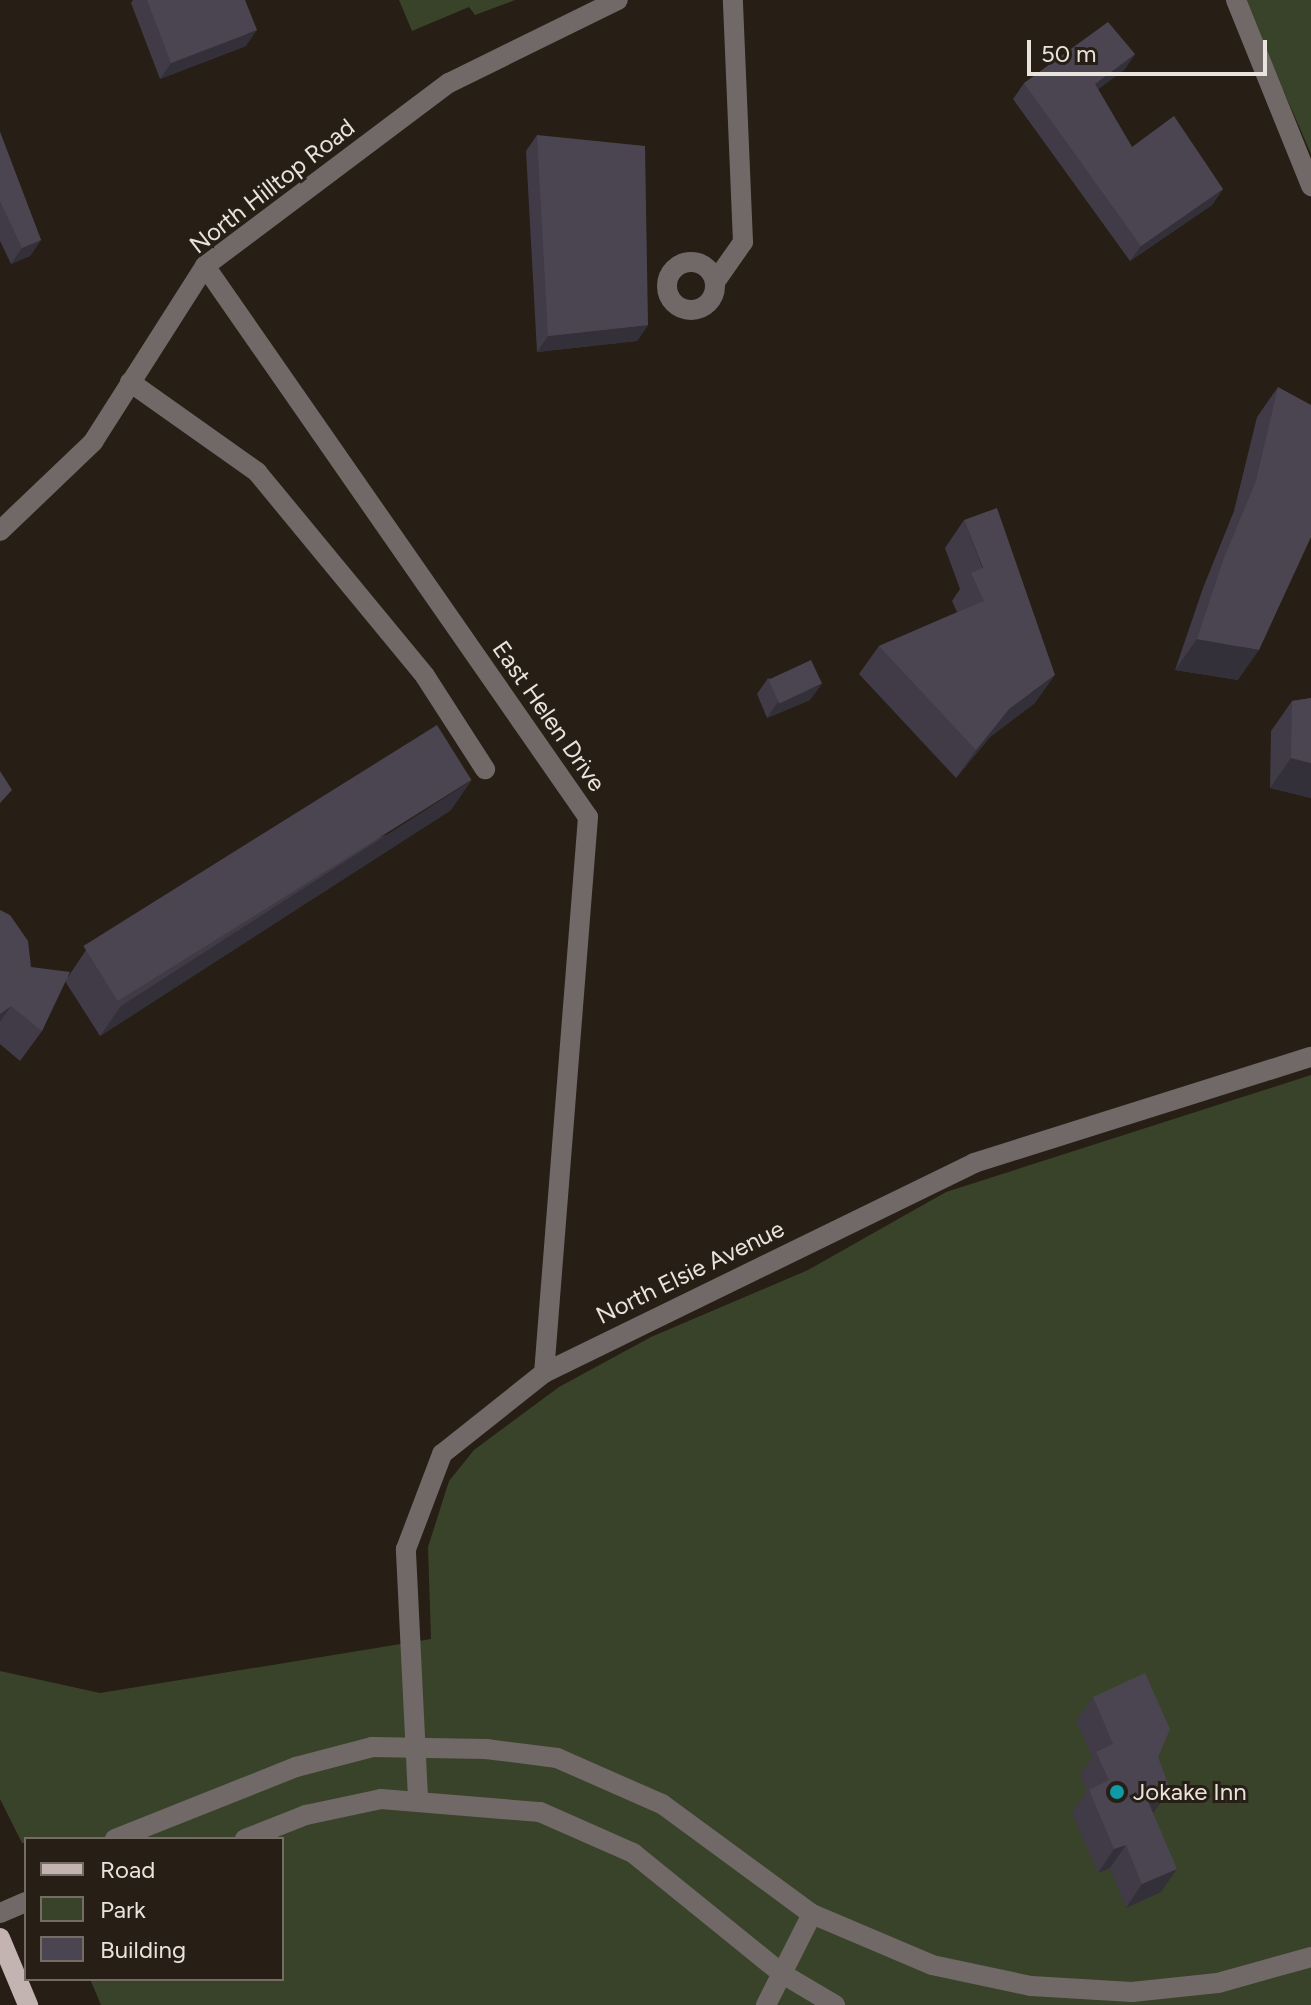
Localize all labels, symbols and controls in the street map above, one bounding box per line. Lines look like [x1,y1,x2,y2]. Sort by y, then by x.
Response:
scale bar [1031,24,1271,74]
text: 50 m [1041,39,1097,68]
street label: North Hilltop Road [184,113,360,259]
street label: East Helen Drive [486,635,612,797]
street label: North Elsie Avenue [591,1214,789,1330]
place label: Jokake Inn [1133,1778,1247,1806]
marker: Jokake Inn [1108,1783,1126,1801]
legend [24,1837,284,1981]
text: Road [100,1855,155,1884]
text: Park [100,1895,146,1924]
text: Building [100,1935,186,1964]

